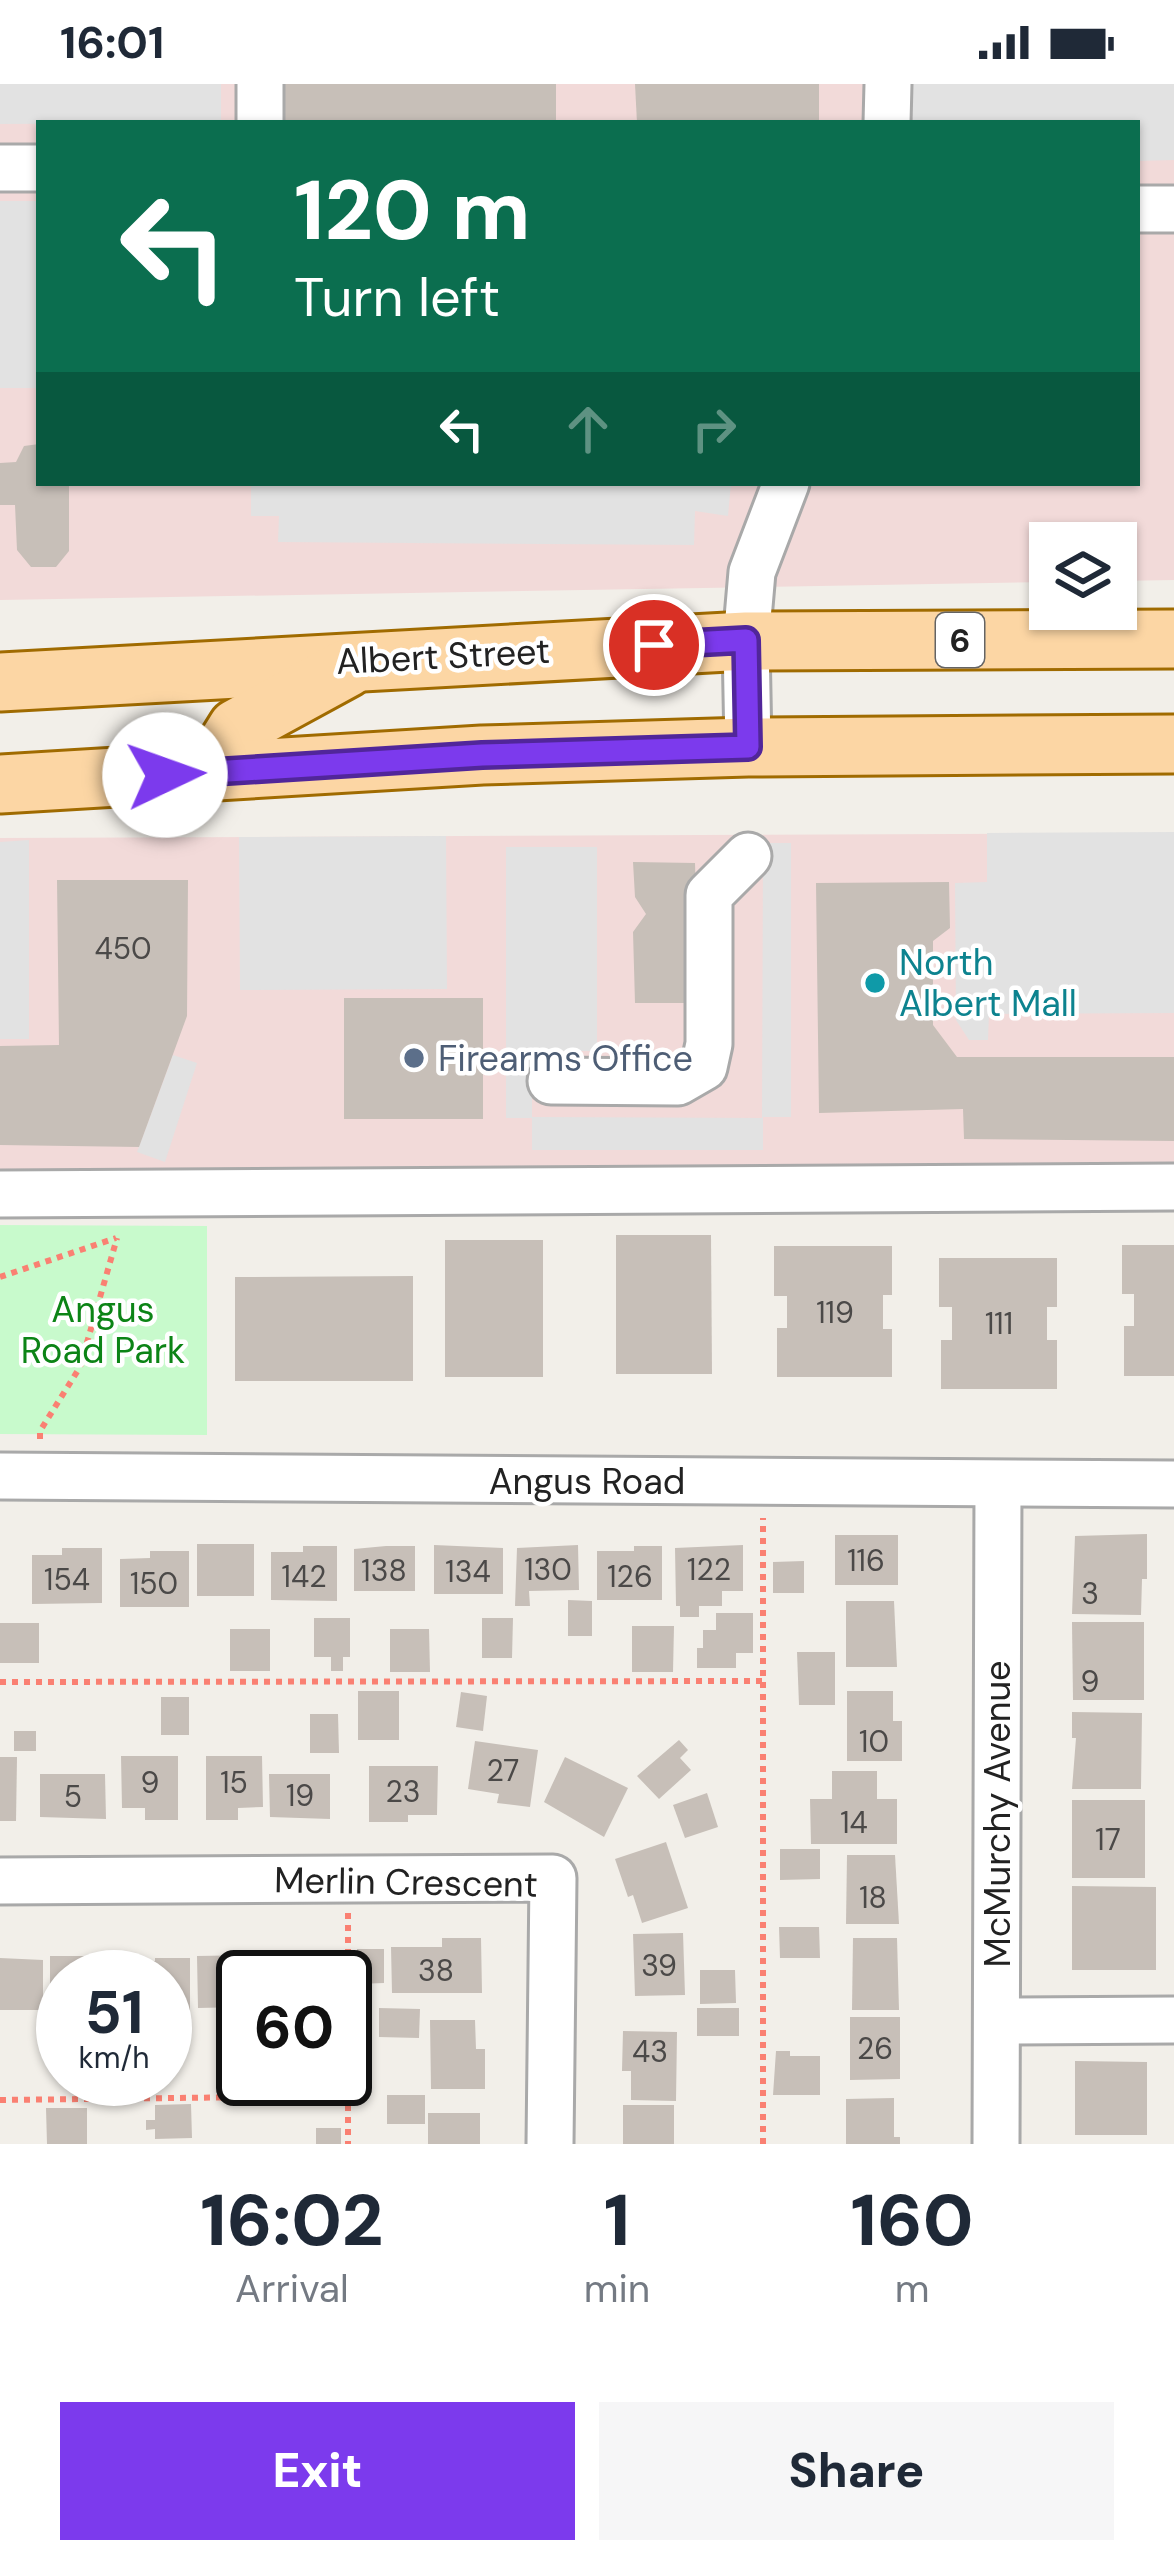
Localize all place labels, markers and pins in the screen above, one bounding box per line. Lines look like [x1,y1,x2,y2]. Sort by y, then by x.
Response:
pin [603,594,705,696]
place label: North Albert Mall [899,939,1077,1027]
marker: North Albert Mall [862,970,888,996]
place label: Firearms Office [438,1035,693,1082]
marker: Firearms Office [401,1045,427,1071]

